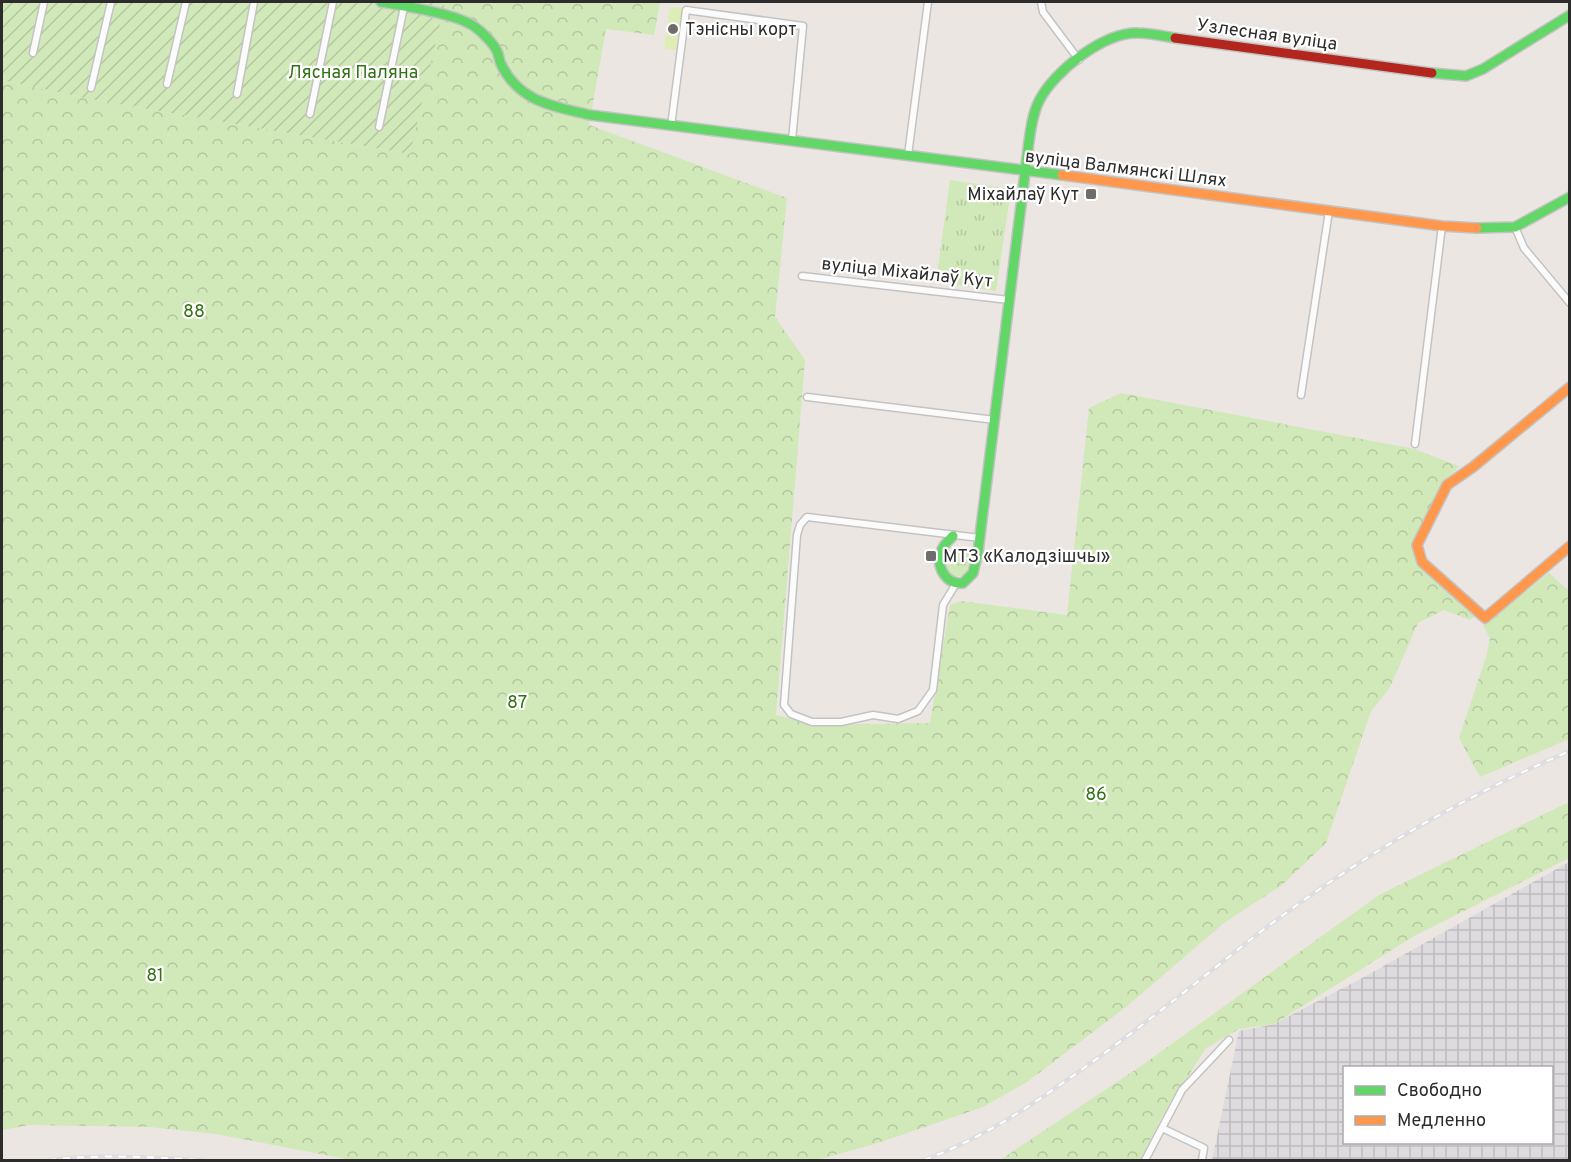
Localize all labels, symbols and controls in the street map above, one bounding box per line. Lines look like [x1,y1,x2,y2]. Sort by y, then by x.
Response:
street label: Узлесная вуліца [1195,14,1339,57]
place label: Тэнісны корт [685,19,796,42]
marker: Тэнісны корт [666,22,680,36]
park label: Лясная Паляна [288,62,418,85]
street label: вуліца Валмянскі Шлях [1024,146,1228,193]
place label: Міхайлаў Кут [967,184,1079,207]
marker: Міхайлаў Кут [1084,187,1098,201]
street label: вуліца Міхайлаў Кут [820,253,993,294]
park label: 88 [183,301,205,324]
place label: МТЗ «Калодзішчы» [943,546,1110,569]
marker: МТЗ «Калодзішчы» [924,549,938,563]
park label: 87 [507,692,527,715]
park label: 86 [1085,784,1107,807]
park label: 81 [146,965,164,988]
legend [1343,1066,1553,1144]
text: Свободно [1397,1080,1482,1103]
text: Медленно [1397,1110,1486,1133]

